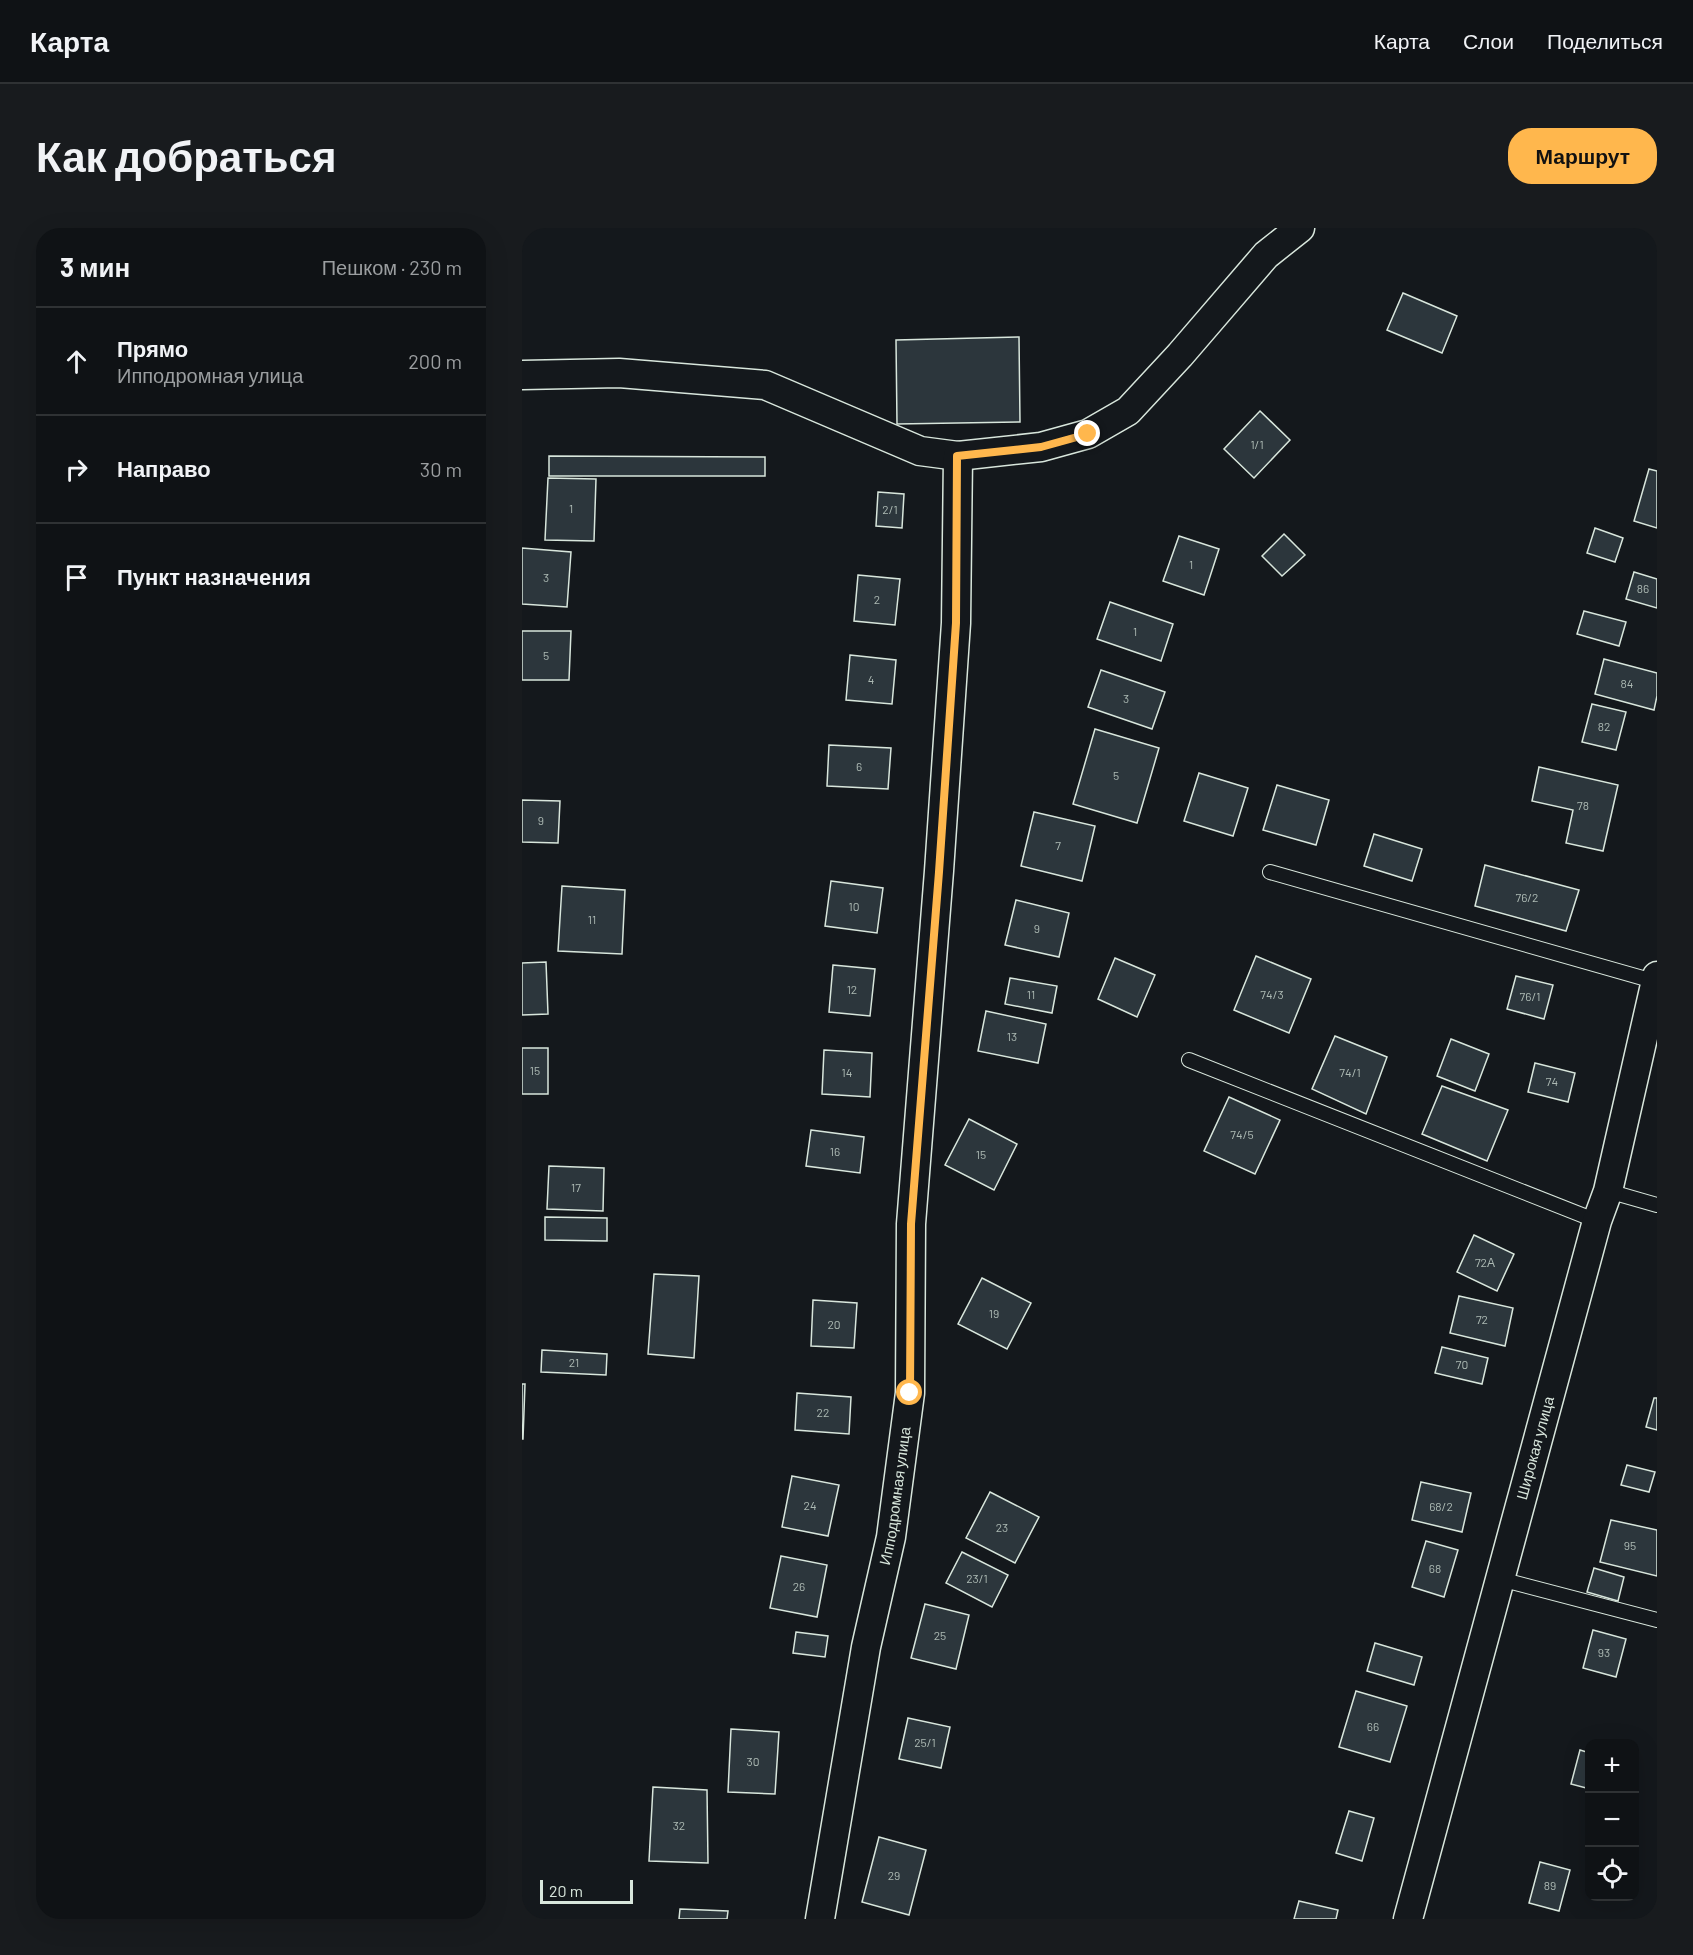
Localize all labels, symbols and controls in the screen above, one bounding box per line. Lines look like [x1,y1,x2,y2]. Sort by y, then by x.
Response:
text: Карта [30,24,109,58]
text: Карта [1374,28,1430,53]
text: Слои [1463,28,1514,53]
text: Поделиться [1547,28,1663,53]
button: Маршрут [1508,128,1657,184]
text: Как добраться [36,130,336,180]
text: 3 мин [60,251,130,282]
text: Пешком · 230 m [322,255,462,279]
text: Прямо [117,335,188,361]
icon: ahead [60,345,93,378]
text: 200 m [408,349,462,373]
text: Ипподромная улица [117,363,303,387]
route end [1074,420,1100,446]
house number: 1/1 [1250,437,1264,451]
icon: right [60,453,93,486]
text: Направо [117,455,211,481]
text: 30 m [420,457,462,481]
house number: 1 [569,501,573,515]
house number: 2/1 [882,502,898,516]
house number: 1 [1189,557,1193,571]
icon: arrive [60,561,93,594]
text: Пункт назначения [117,563,311,589]
house number: 3 [543,570,549,584]
house number: 86 [1637,581,1649,595]
house number: 2 [874,592,880,606]
house number: 1 [1133,624,1137,638]
house number: 5 [543,648,549,662]
house number: 4 [868,672,874,686]
house number: 84 [1621,676,1633,690]
house number: 3 [1123,691,1129,705]
house number: 82 [1598,719,1610,733]
house number: 6 [856,759,862,773]
house number: 5 [1113,768,1119,782]
house number: 78 [1577,798,1589,812]
house number: 9 [538,813,544,827]
house number: 7 [1055,838,1061,852]
house number: 76/2 [1515,890,1539,904]
house number: 10 [849,899,859,913]
house number: 11 [588,912,596,926]
house number: 9 [1034,921,1040,935]
house number: 12 [847,982,857,996]
house number: 11 [1027,987,1035,1001]
house number: 74/3 [1260,987,1284,1001]
house number: 76/1 [1520,989,1540,1003]
house number: 13 [1007,1029,1017,1043]
house number: 15 [530,1063,540,1077]
house number: 14 [842,1065,852,1079]
house number: 74/1 [1339,1065,1361,1079]
house number: 74 [1546,1074,1558,1088]
house number: 74/5 [1230,1127,1254,1141]
house number: 16 [830,1144,840,1158]
house number: 15 [976,1147,986,1161]
house number: 17 [571,1180,581,1194]
house number: 72А [1475,1255,1495,1269]
house number: 19 [989,1306,999,1320]
house number: 72 [1476,1312,1488,1326]
house number: 20 [827,1317,841,1331]
house number: 21 [569,1355,579,1369]
house number: 70 [1456,1357,1468,1371]
route start [896,1379,922,1405]
street label: Широкая улица [1512,1393,1557,1501]
house number: 22 [817,1405,829,1419]
street label: Ипподромная улица [875,1425,914,1567]
house number: 24 [803,1498,817,1512]
house number: 68/2 [1429,1499,1453,1513]
house number: 23 [996,1520,1008,1534]
house number: 95 [1624,1538,1636,1552]
house number: 68 [1429,1561,1441,1575]
house number: 23/1 [966,1571,988,1585]
house number: 26 [793,1579,805,1593]
house number: 25 [934,1628,946,1642]
house number: 93 [1598,1645,1610,1659]
house number: 66 [1367,1719,1379,1733]
house number: 25/1 [914,1735,936,1749]
map controls [1585,1739,1639,1901]
button: + [1585,1739,1639,1793]
house number: 30 [747,1754,759,1768]
button: − [1585,1793,1639,1847]
house number: 32 [673,1818,685,1832]
button: locate [1585,1847,1639,1901]
house number: 29 [888,1868,900,1882]
scale bar [540,1877,633,1904]
house number: 89 [1544,1878,1556,1892]
text: 20 m [549,1881,583,1900]

